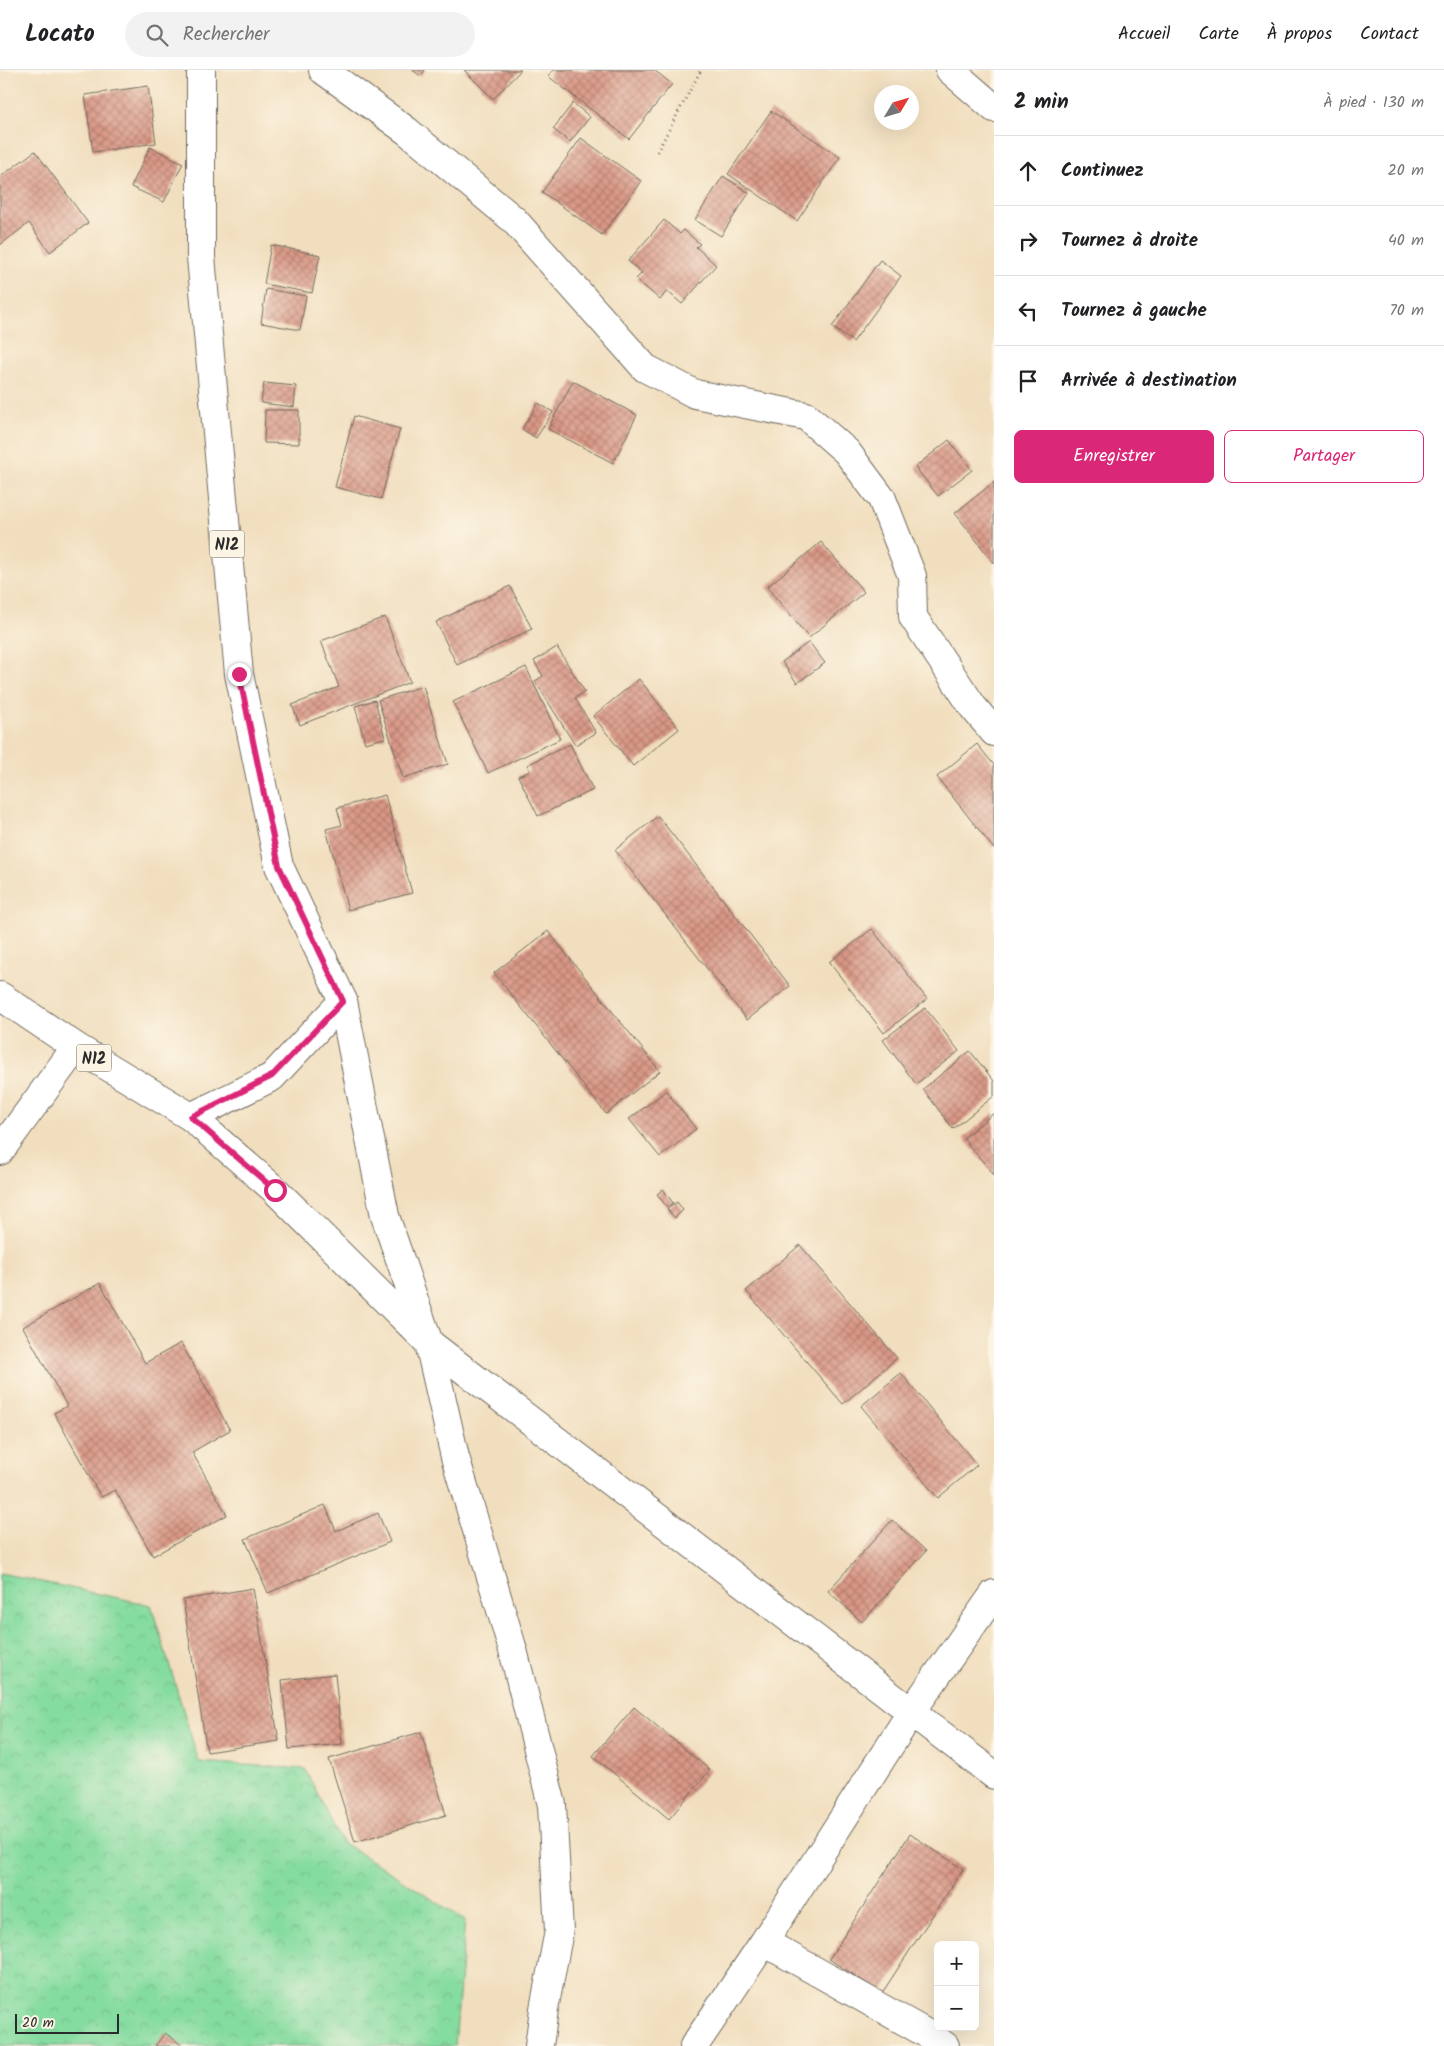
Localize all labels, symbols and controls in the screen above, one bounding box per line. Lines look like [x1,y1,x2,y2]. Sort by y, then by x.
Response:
search box [125,12,475,57]
text: Locato [25,15,95,54]
text: Rechercher [183,20,269,50]
text: Accueil [1118,20,1171,49]
text: Carte [1199,20,1239,49]
text: À propos [1267,20,1332,49]
text: Contact [1360,20,1419,49]
icon: search [143,21,171,49]
north arrow [874,85,919,130]
text: 2 min [1014,86,1069,119]
text: À pied · 130 m [1323,90,1424,115]
text: Continuez [1061,156,1144,186]
icon: ahead [1014,157,1042,185]
text: 20 m [1388,158,1424,183]
text: Tournez à droite [1061,226,1198,256]
icon: right [1014,227,1042,255]
text: 40 m [1388,228,1424,253]
text: Tournez à gauche [1061,296,1207,326]
icon: left [1014,297,1042,325]
text: 70 m [1389,298,1424,323]
text: Arrivée à destination [1061,366,1237,396]
icon: arrive [1014,367,1042,395]
button: Enregistrer [1014,430,1214,483]
button: Partager [1224,430,1424,483]
road number: N12 [210,530,244,558]
route end [228,663,251,686]
road number: N12 [76,1044,112,1071]
route start [264,1179,287,1202]
map controls [934,1941,979,2031]
button: + [934,1941,979,1986]
button: − [934,1986,979,2031]
scale bar [15,2011,119,2034]
text: 20 m [22,2012,54,2034]

